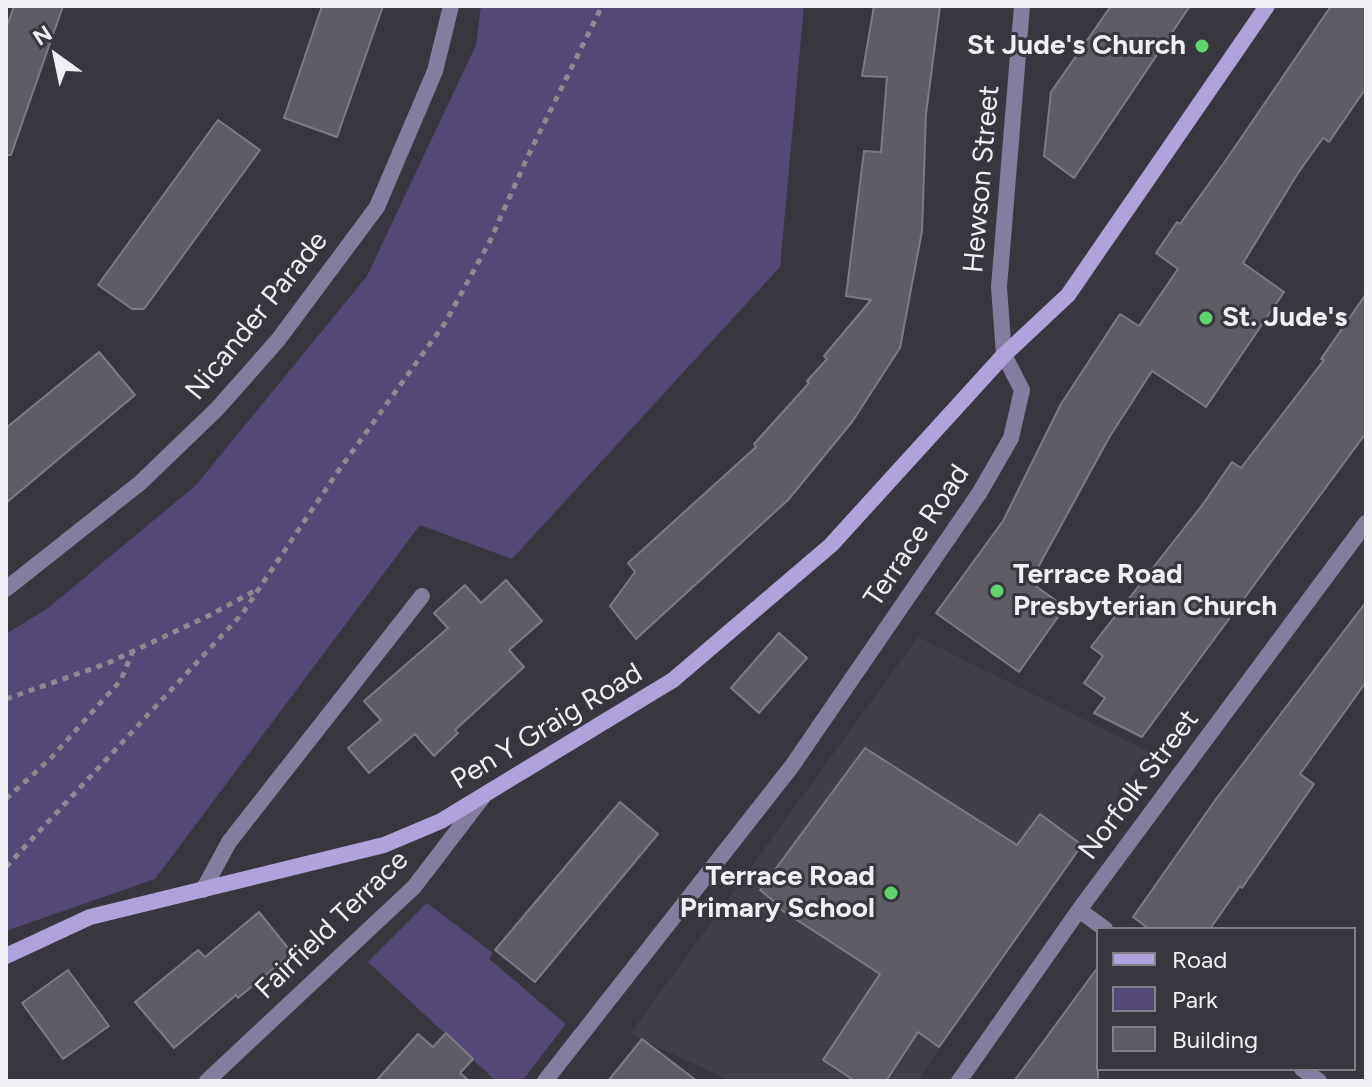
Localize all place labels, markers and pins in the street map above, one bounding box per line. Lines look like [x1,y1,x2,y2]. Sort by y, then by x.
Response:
place label: St Jude's Church [967,29,1186,63]
marker: St Jude's Church [1193,37,1211,55]
place label: St. Jude's [1222,301,1347,335]
marker: St. Jude's [1197,309,1215,327]
place label: Terrace Road Presbyterian Church [1013,558,1277,624]
marker: Terrace Road Presbyterian Church [988,582,1006,600]
place label: Terrace Road Primary School [680,860,875,926]
marker: Terrace Road Primary School [882,884,900,902]

